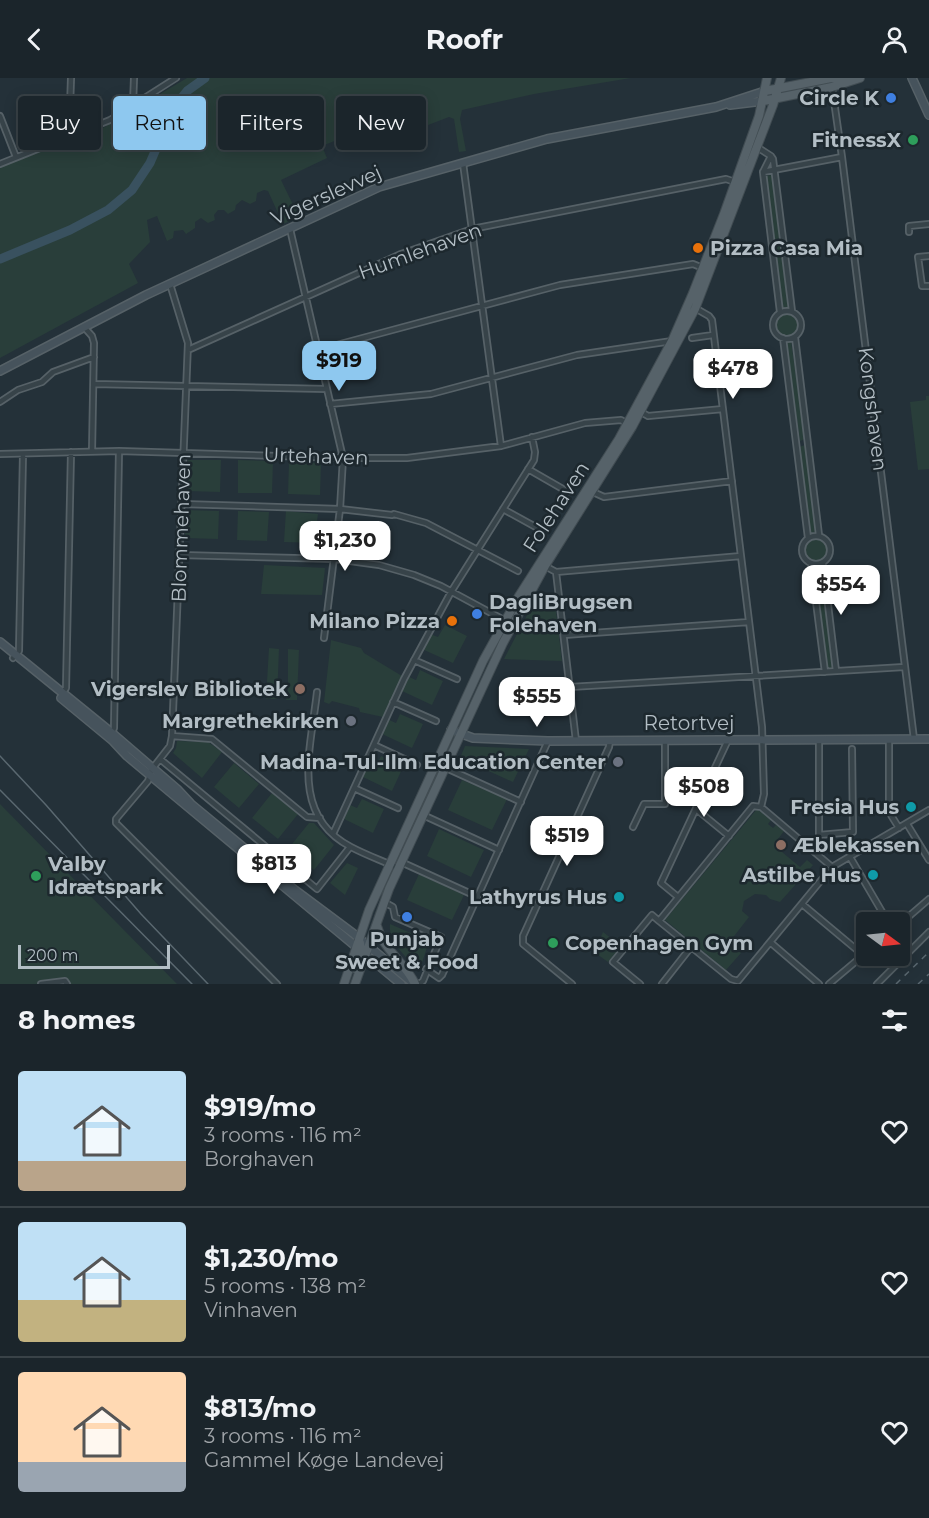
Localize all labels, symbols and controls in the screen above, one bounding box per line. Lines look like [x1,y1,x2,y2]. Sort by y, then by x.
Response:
icon: back [18,23,51,56]
text: Roofr [426,23,503,56]
icon: person [878,23,911,56]
place label: Circle K [799,86,880,110]
marker: Circle K [884,91,898,105]
chip: Buy [18,96,101,150]
chip: Rent [113,96,206,150]
chip: Filters [218,96,324,150]
chip: New [336,96,426,150]
place label: FitnessX [811,128,902,152]
marker: FitnessX [906,133,920,147]
street label: Vigerslevvej [267,160,385,230]
street label: Humlehaven [355,218,485,284]
place label: Pizza Casa Mia [710,236,863,260]
marker: Pizza Casa Mia [691,241,705,255]
pin: $919 [303,341,375,392]
street label: Kongshaven [854,346,892,472]
text: $919 [316,348,362,372]
pin: $478 [697,349,769,400]
text: $478 [707,356,759,380]
street label: Urtehaven [263,442,369,470]
street label: Blommehaven [166,453,196,603]
street label: Folehaven [518,457,594,557]
pin: $1,230 [296,521,394,572]
text: $1,230 [313,528,377,552]
pin: $554 [805,565,877,616]
text: $554 [816,572,866,596]
place label: DagliBrugsen Folehaven [489,590,633,637]
marker: DagliBrugsen Folehaven [470,607,484,621]
place label: Milano Pizza [309,609,440,633]
marker: Milano Pizza [445,614,459,628]
place label: Vigerslev Bibliotek [90,677,289,701]
pin: $555 [501,677,573,728]
marker: Vigerslev Bibliotek [293,682,307,696]
text: $555 [513,684,561,708]
place label: Margrethekirken [162,709,339,733]
street label: Retortvej [643,711,735,735]
marker: Margrethekirken [344,714,358,728]
place label: Madina-Tul-Ilm Education Center [260,750,606,774]
marker: Madina-Tul-Ilm Education Center [611,755,625,769]
pin: $508 [668,767,740,818]
text: $508 [678,774,730,798]
place label: Fresia Hus [790,795,899,819]
marker: Fresia Hus [904,800,918,814]
pin: $519 [531,816,603,867]
text: $519 [544,823,590,847]
place label: Æblekassen [792,833,920,857]
marker: Æblekassen [774,838,788,852]
pin: $813 [238,844,310,895]
text: $813 [251,851,297,875]
place label: Valby Idrætspark [47,852,164,899]
place label: Astilbe Hus [741,863,861,887]
marker: Astilbe Hus [866,868,880,882]
marker: Valby Idrætspark [29,869,43,883]
place label: Lathyrus Hus [469,885,607,909]
marker: Lathyrus Hus [612,890,626,904]
marker: Punjab Sweet & Food [400,910,414,924]
north arrow [856,912,910,966]
map controls [856,912,910,966]
place label: Punjab Sweet & Food [335,927,479,974]
place label: Copenhagen Gym [565,931,753,955]
marker: Copenhagen Gym [546,936,560,950]
scale bar [18,942,170,970]
text: 200 m [27,946,78,965]
text: 8 homes [18,1004,135,1036]
icon: filters [878,1004,911,1037]
text: $919/mo [204,1091,316,1123]
icon: home [66,1095,138,1167]
icon: heart [878,1115,911,1148]
text: 3 rooms · 116 m² [204,1123,362,1147]
text: Borghaven [204,1147,314,1171]
text: $1,230/mo [204,1242,338,1274]
icon: home [66,1246,138,1318]
icon: heart [878,1266,911,1299]
text: 5 rooms · 138 m² [204,1274,366,1298]
text: Vinhaven [204,1298,298,1322]
text: $813/mo [204,1392,316,1424]
icon: home [66,1396,138,1468]
icon: heart [878,1416,911,1449]
text: 3 rooms · 116 m² [204,1424,362,1448]
text: Gammel Køge Landevej [204,1448,444,1472]

